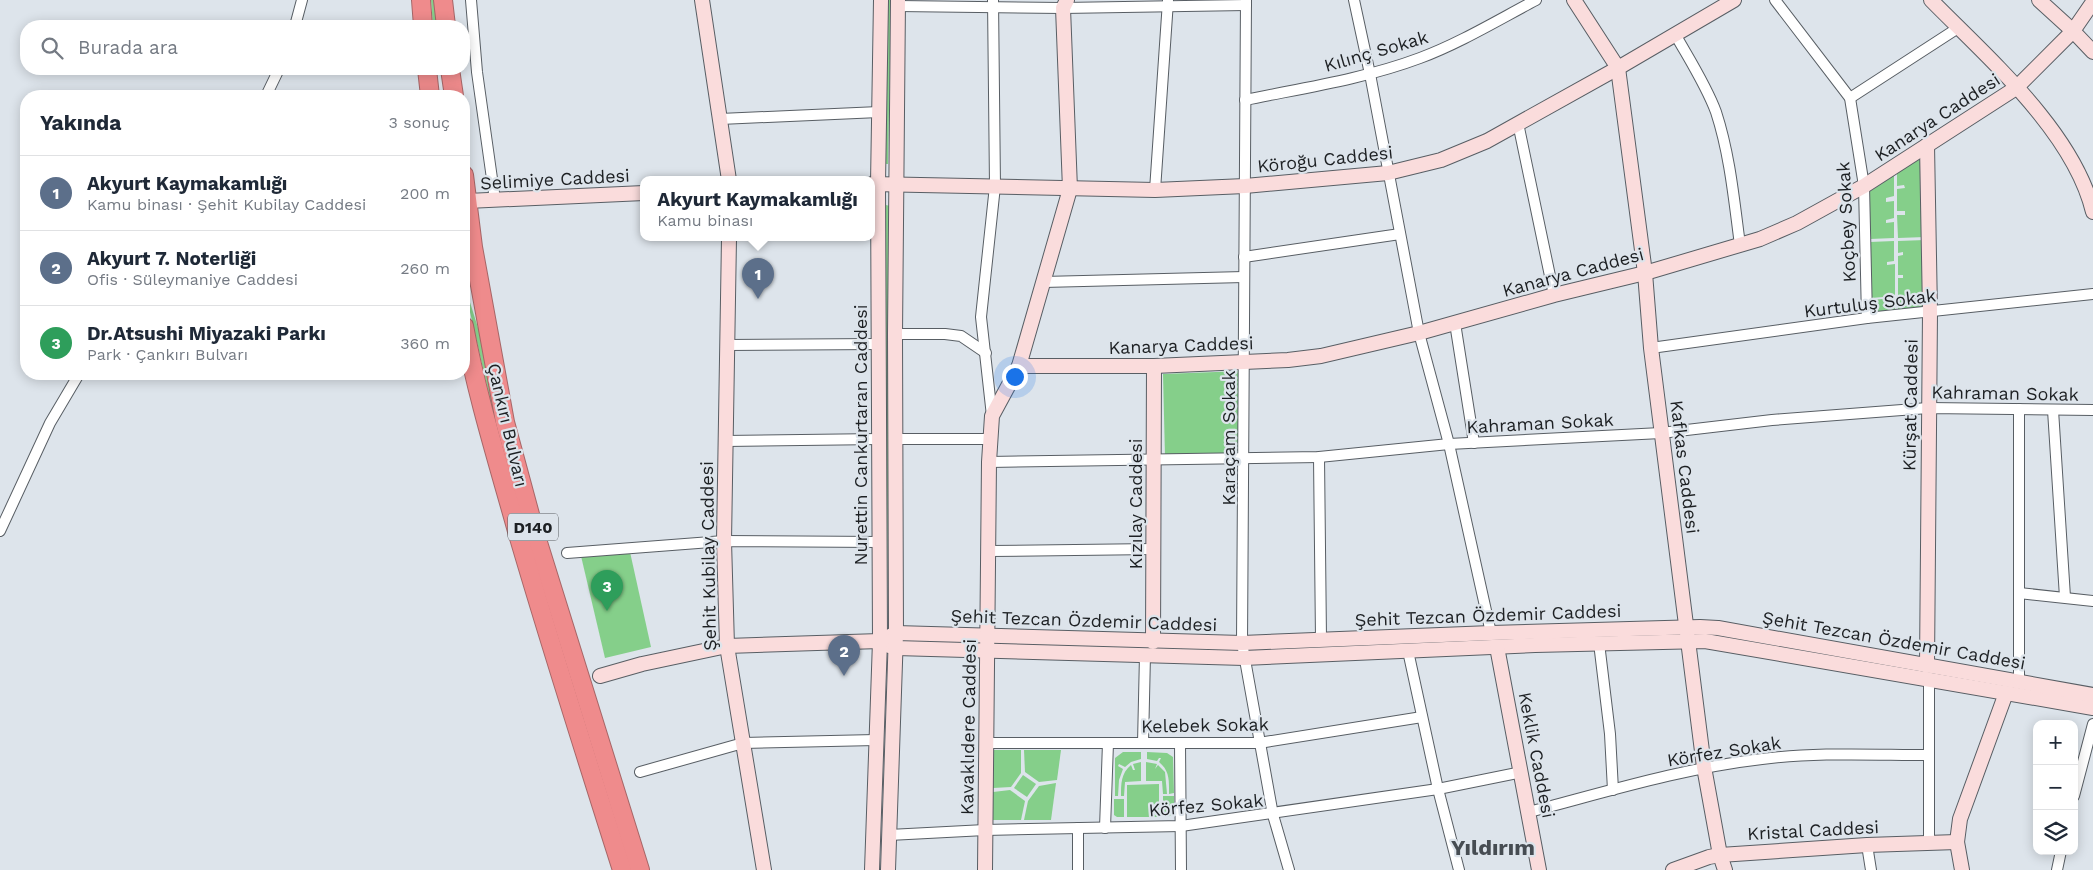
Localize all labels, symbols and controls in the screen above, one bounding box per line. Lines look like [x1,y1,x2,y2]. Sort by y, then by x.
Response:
search box [20,20,470,75]
street label: Kılınç Sokak [1322,26,1430,76]
icon: search [38,34,66,62]
text: Burada ara [78,36,178,59]
street label: Kanarya Caddesi [1870,69,2004,165]
text: Yakında [40,110,121,135]
text: 3 sonuç [388,113,450,132]
street label: Köroğu Caddesi [1256,141,1394,177]
street label: Koçbey Sokak [1832,161,1860,283]
street label: Selimiye Caddesi [480,165,630,193]
text: Akyurt Kaymakamlığı [87,172,287,195]
popup [640,176,875,241]
text: 1 [53,184,59,203]
text: 200 m [400,184,450,203]
text: Akyurt Kaymakamlığı [657,188,858,211]
text: Kamu binası · Şehit Kubilay Caddesi [87,195,366,214]
text: Kamu binası [657,211,753,230]
street label: Kanarya Caddesi [1500,243,1646,301]
text: Akyurt 7. Noterliği [87,247,256,270]
pin: 1 [742,258,774,299]
text: 2 [51,259,61,278]
text: 260 m [400,259,450,278]
text: Ofis · Süleymaniye Caddesi [87,270,298,289]
street label: Kurtuluş Sokak [1803,284,1937,322]
street label: Nurettin Cankurtaran Caddesi [850,304,871,566]
text: Dr.Atsushi Miyazaki Parkı [87,322,326,345]
street label: Kanarya Caddesi [1108,332,1254,358]
text: 3 [51,334,61,353]
text: 360 m [400,334,450,353]
street label: Kürşat Caddesi [1898,339,1922,471]
text: Park · Çankırı Bulvarı [87,345,248,364]
street label: Çankırı Bulvarı [484,361,532,489]
your location [1002,364,1028,390]
street label: Karaçam Sokak [1218,370,1239,506]
street label: Kahraman Sokak [1931,381,2079,405]
street label: Kafkas Caddesi [1666,399,1704,535]
street label: Kahraman Sokak [1466,409,1614,437]
street label: Kızılay Caddesi [1125,439,1146,569]
street label: Şehit Kubilay Caddesi [696,461,720,651]
road number: D140 [508,514,558,540]
pin: 3 [591,570,623,611]
street label: Şehit Tezcan Özdemir Caddesi [1354,600,1622,630]
street label: Şehit Tezcan Özdemir Caddesi [950,605,1218,635]
street label: Şehit Tezcan Özdemir Caddesi [1761,607,2027,673]
pin: 2 [828,635,860,676]
street label: Kavaklıdere Caddesi [956,639,980,815]
street label: Keklik Caddesi [1515,690,1559,820]
street label: Kelebek Sokak [1141,713,1269,737]
map controls [2033,720,2078,855]
button: + [2033,720,2078,765]
street label: Körfez Sokak [1666,732,1782,770]
button: − [2033,765,2078,810]
street label: Körfez Sokak [1148,790,1264,820]
button: layers [2033,810,2078,855]
street label: Kristal Caddesi [1747,816,1879,844]
district label: Yıldırım [1451,835,1535,860]

